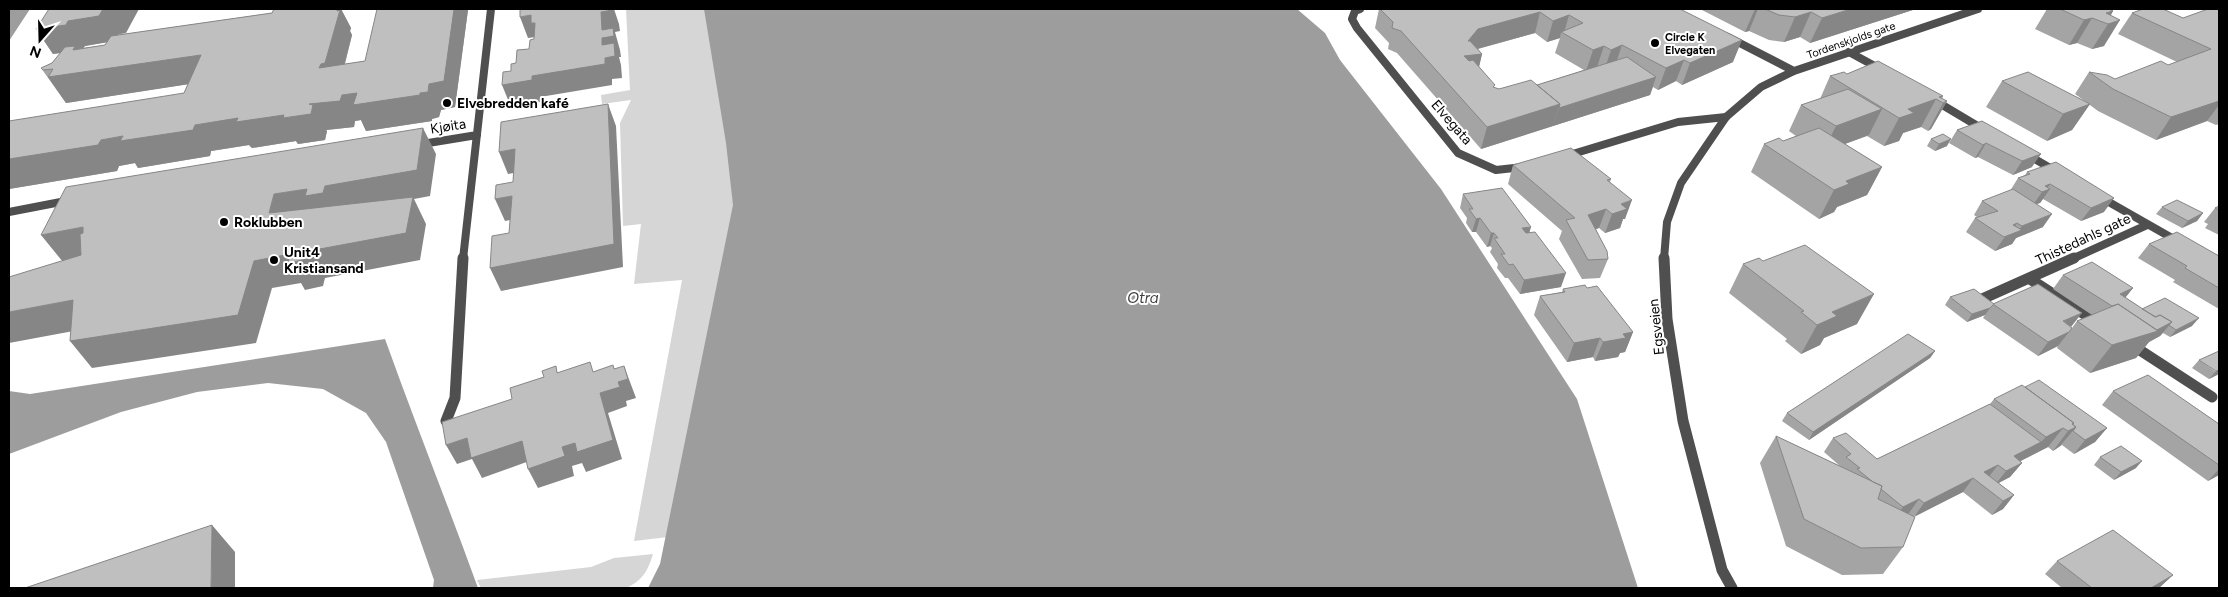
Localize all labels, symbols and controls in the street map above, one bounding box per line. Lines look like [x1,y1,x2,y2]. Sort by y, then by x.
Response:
north arrow [15,15,65,65]
street label: Tordenskjolds gate [1805,19,1897,62]
place label: Circle K Elvegaten [1665,31,1715,57]
marker: Circle K Elvegaten [1649,37,1661,49]
text: N [28,42,44,62]
place label: Elvebredden kafé [457,95,569,112]
street label: Elvegata [1428,96,1476,148]
marker: Elvebredden kafé [441,97,453,109]
street label: Kjøita [429,115,467,138]
street label: Thistedahls gate [2033,210,2134,269]
place label: Roklubben [234,214,303,231]
marker: Roklubben [218,216,230,228]
place label: Unit4 Kristiansand [284,244,364,277]
marker: Unit4 Kristiansand [268,254,280,266]
water label: Otra [1127,289,1159,307]
street label: Egsveien [1645,298,1668,356]

